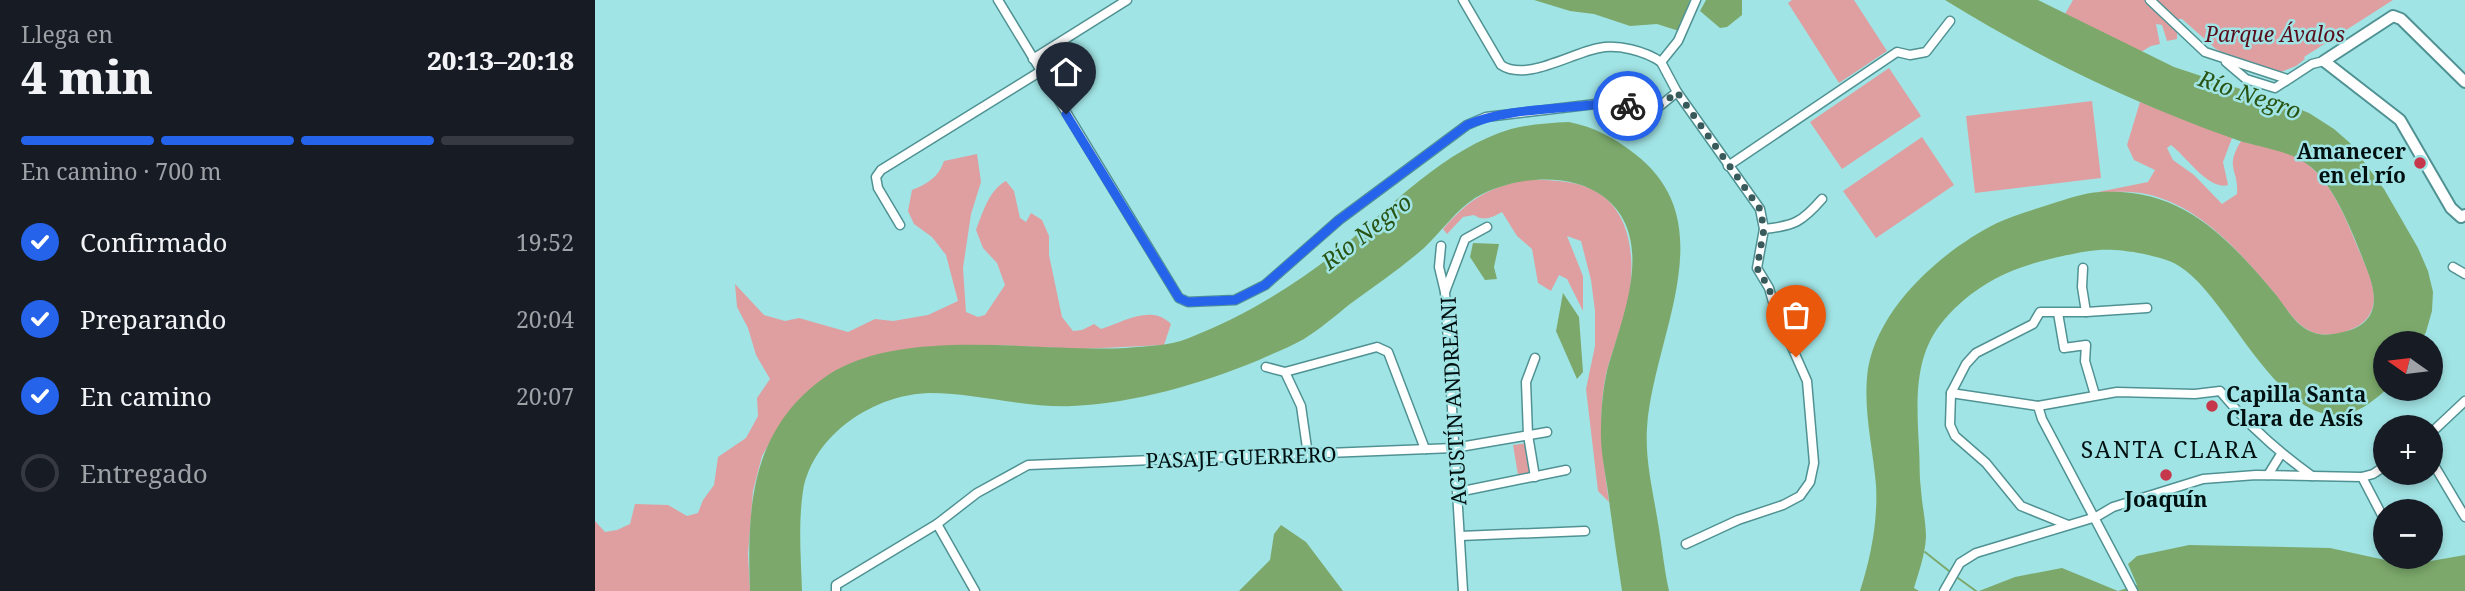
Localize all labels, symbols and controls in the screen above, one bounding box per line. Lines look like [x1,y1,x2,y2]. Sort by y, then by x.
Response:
text: Llega en [21,18,113,50]
park label: Parque Ávalos [2204,20,2345,48]
text: 20:13–20:18 [427,42,574,78]
pin [1036,42,1096,114]
text: 4 min [21,45,153,107]
icon: home [1047,53,1085,91]
water label: Río Negro [2193,61,2306,126]
courier [1593,71,1663,141]
icon: bike [1609,87,1647,125]
place label: Amanecer en el río [2297,137,2406,189]
text: En camino · 700 m [21,155,222,187]
marker: Amanecer en el río [2412,155,2428,171]
water label: Río Negro [1313,186,1418,277]
icon: check [21,223,59,261]
text: Confirmado [80,224,227,260]
text: 19:52 [516,226,574,258]
pin [1766,285,1826,357]
street label: AGUSTÍN ANDREANI [1434,296,1472,506]
icon: bag [1777,296,1815,334]
icon: check [21,300,59,338]
text: Preparando [80,301,227,337]
text: 20:04 [516,303,574,335]
north arrow [2373,331,2443,401]
map controls [2373,331,2443,569]
icon: check [21,377,59,415]
text: En camino [80,378,212,414]
text: 20:07 [516,380,574,412]
place label: Capilla Santa Clara de Asís [2226,380,2366,432]
marker: Capilla Santa Clara de Asís [2204,398,2220,414]
button: + [2373,415,2443,485]
district label: SANTA CLARA [2081,433,2259,465]
street label: PASAJE GUERRERO [1145,440,1337,474]
text: Entregado [80,455,208,491]
marker: Joaquín [2158,467,2174,483]
place label: Joaquín [2124,485,2207,513]
button: − [2373,499,2443,569]

